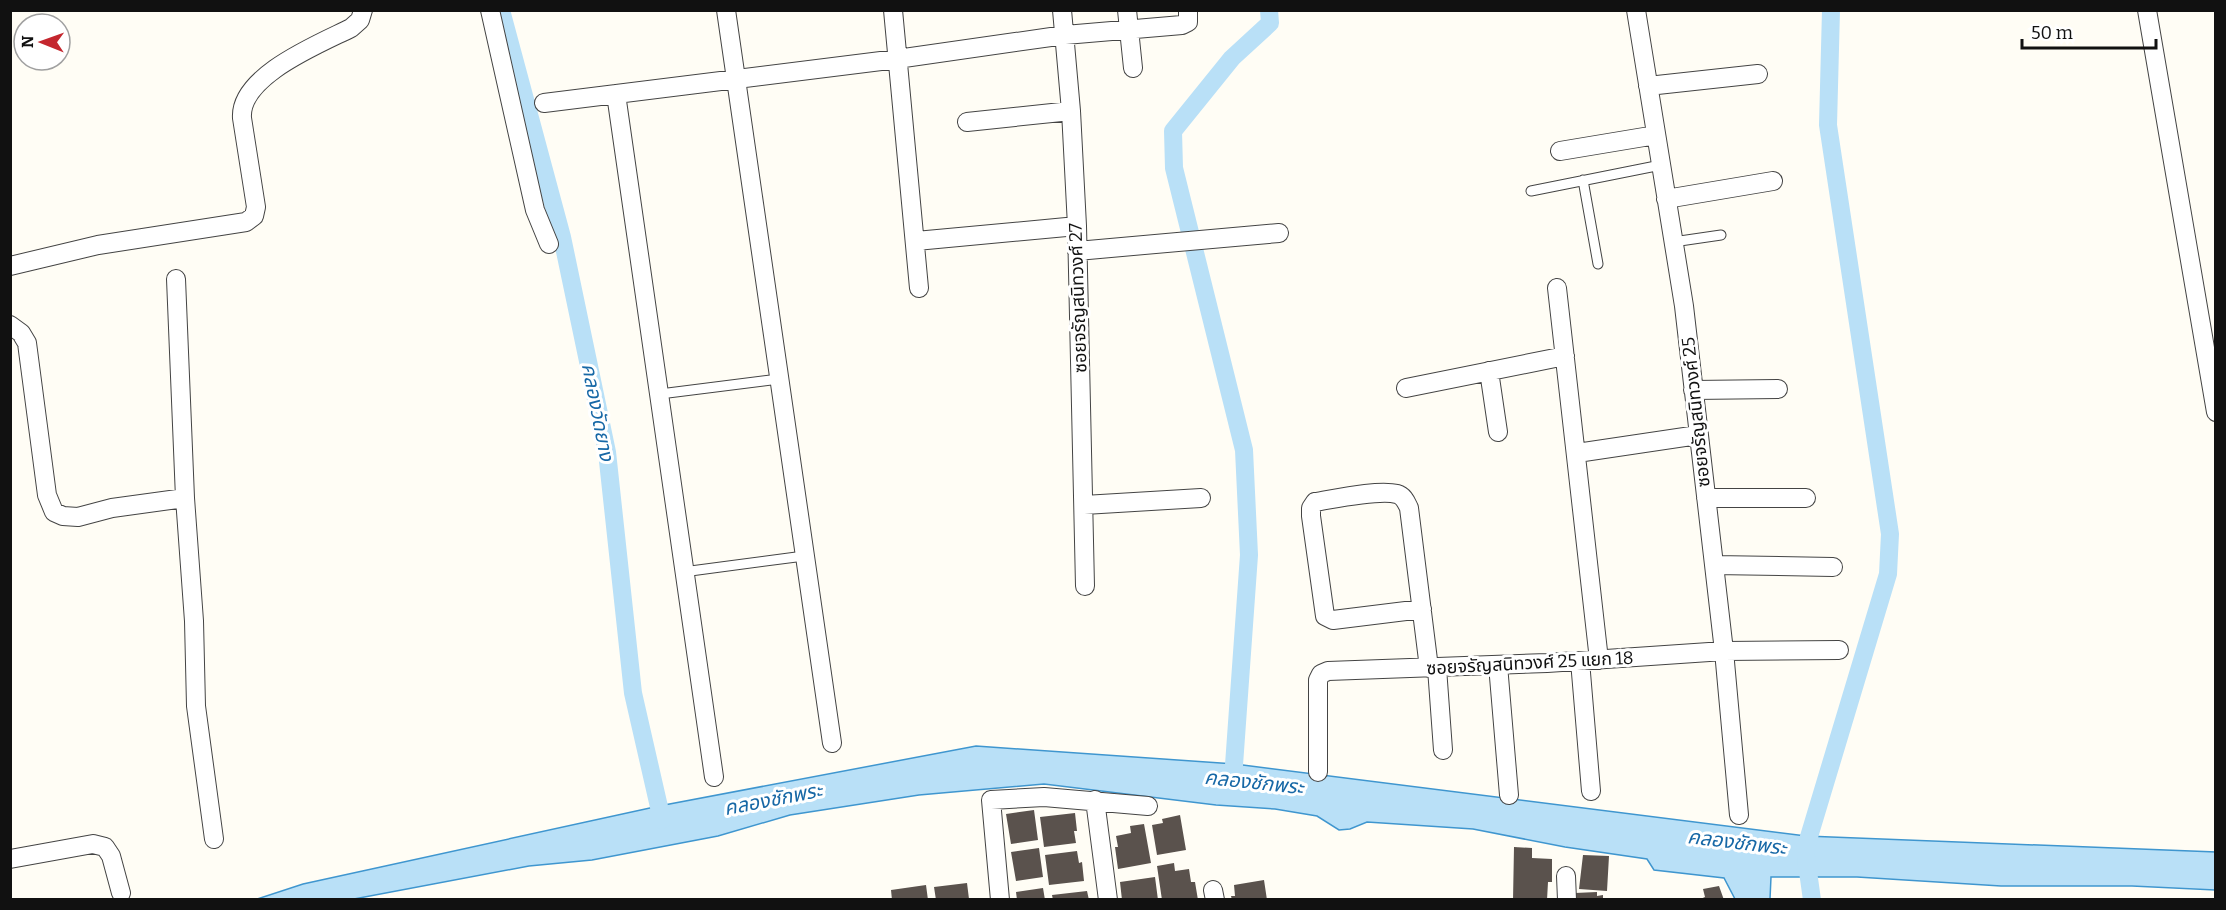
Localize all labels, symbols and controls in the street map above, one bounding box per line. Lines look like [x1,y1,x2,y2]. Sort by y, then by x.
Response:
north arrow [12,12,72,72]
scale bar [2022,12,2156,50]
text: 50 m [2031,22,2073,44]
text: N [18,35,37,48]
street label: ซอยจรัญสนิทวงศ์ 27 [1064,223,1092,373]
street label: ซอยจรัญสนิทวงศ์ 25 [1677,336,1715,488]
water label: คลองวัดยาง [577,361,619,464]
street label: ซอยจรัญสนิทวงศ์ 25 แยก 18 [1426,647,1634,679]
water label: คลองชักพระ [1203,765,1307,799]
water label: คลองชักพระ [722,777,826,820]
water label: คลองชักพระ [1686,824,1790,860]

